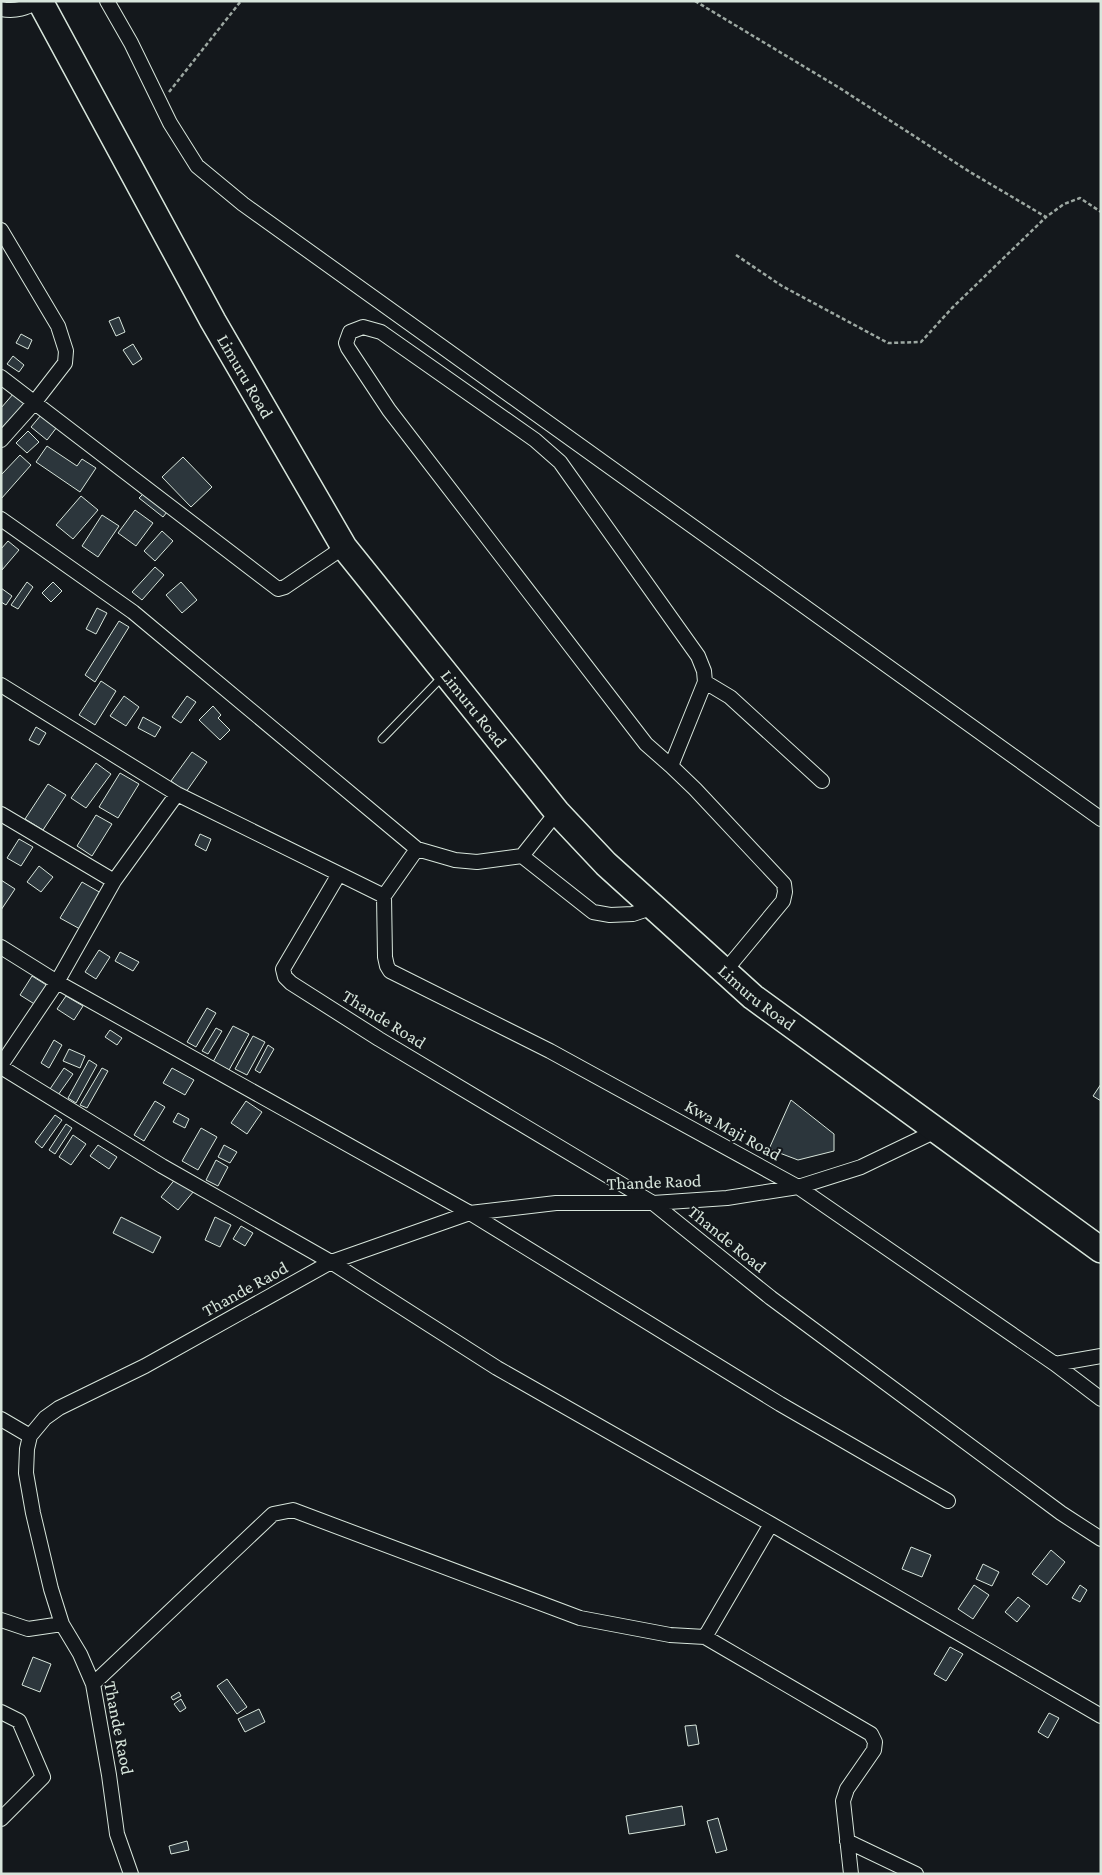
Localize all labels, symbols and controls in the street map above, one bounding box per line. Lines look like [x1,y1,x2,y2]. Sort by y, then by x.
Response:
street label: Limuru Road [213,331,278,423]
street label: Limuru Road [437,666,511,751]
street label: Limuru Road [714,960,800,1035]
street label: Thande Road [339,985,430,1053]
street label: Kwa Maji Road [681,1095,785,1166]
street label: Thande Raod [606,1170,702,1194]
street label: Thande Road [684,1201,771,1277]
street label: Thande Raod [199,1257,292,1321]
street label: Thande Raod [100,1680,138,1777]

